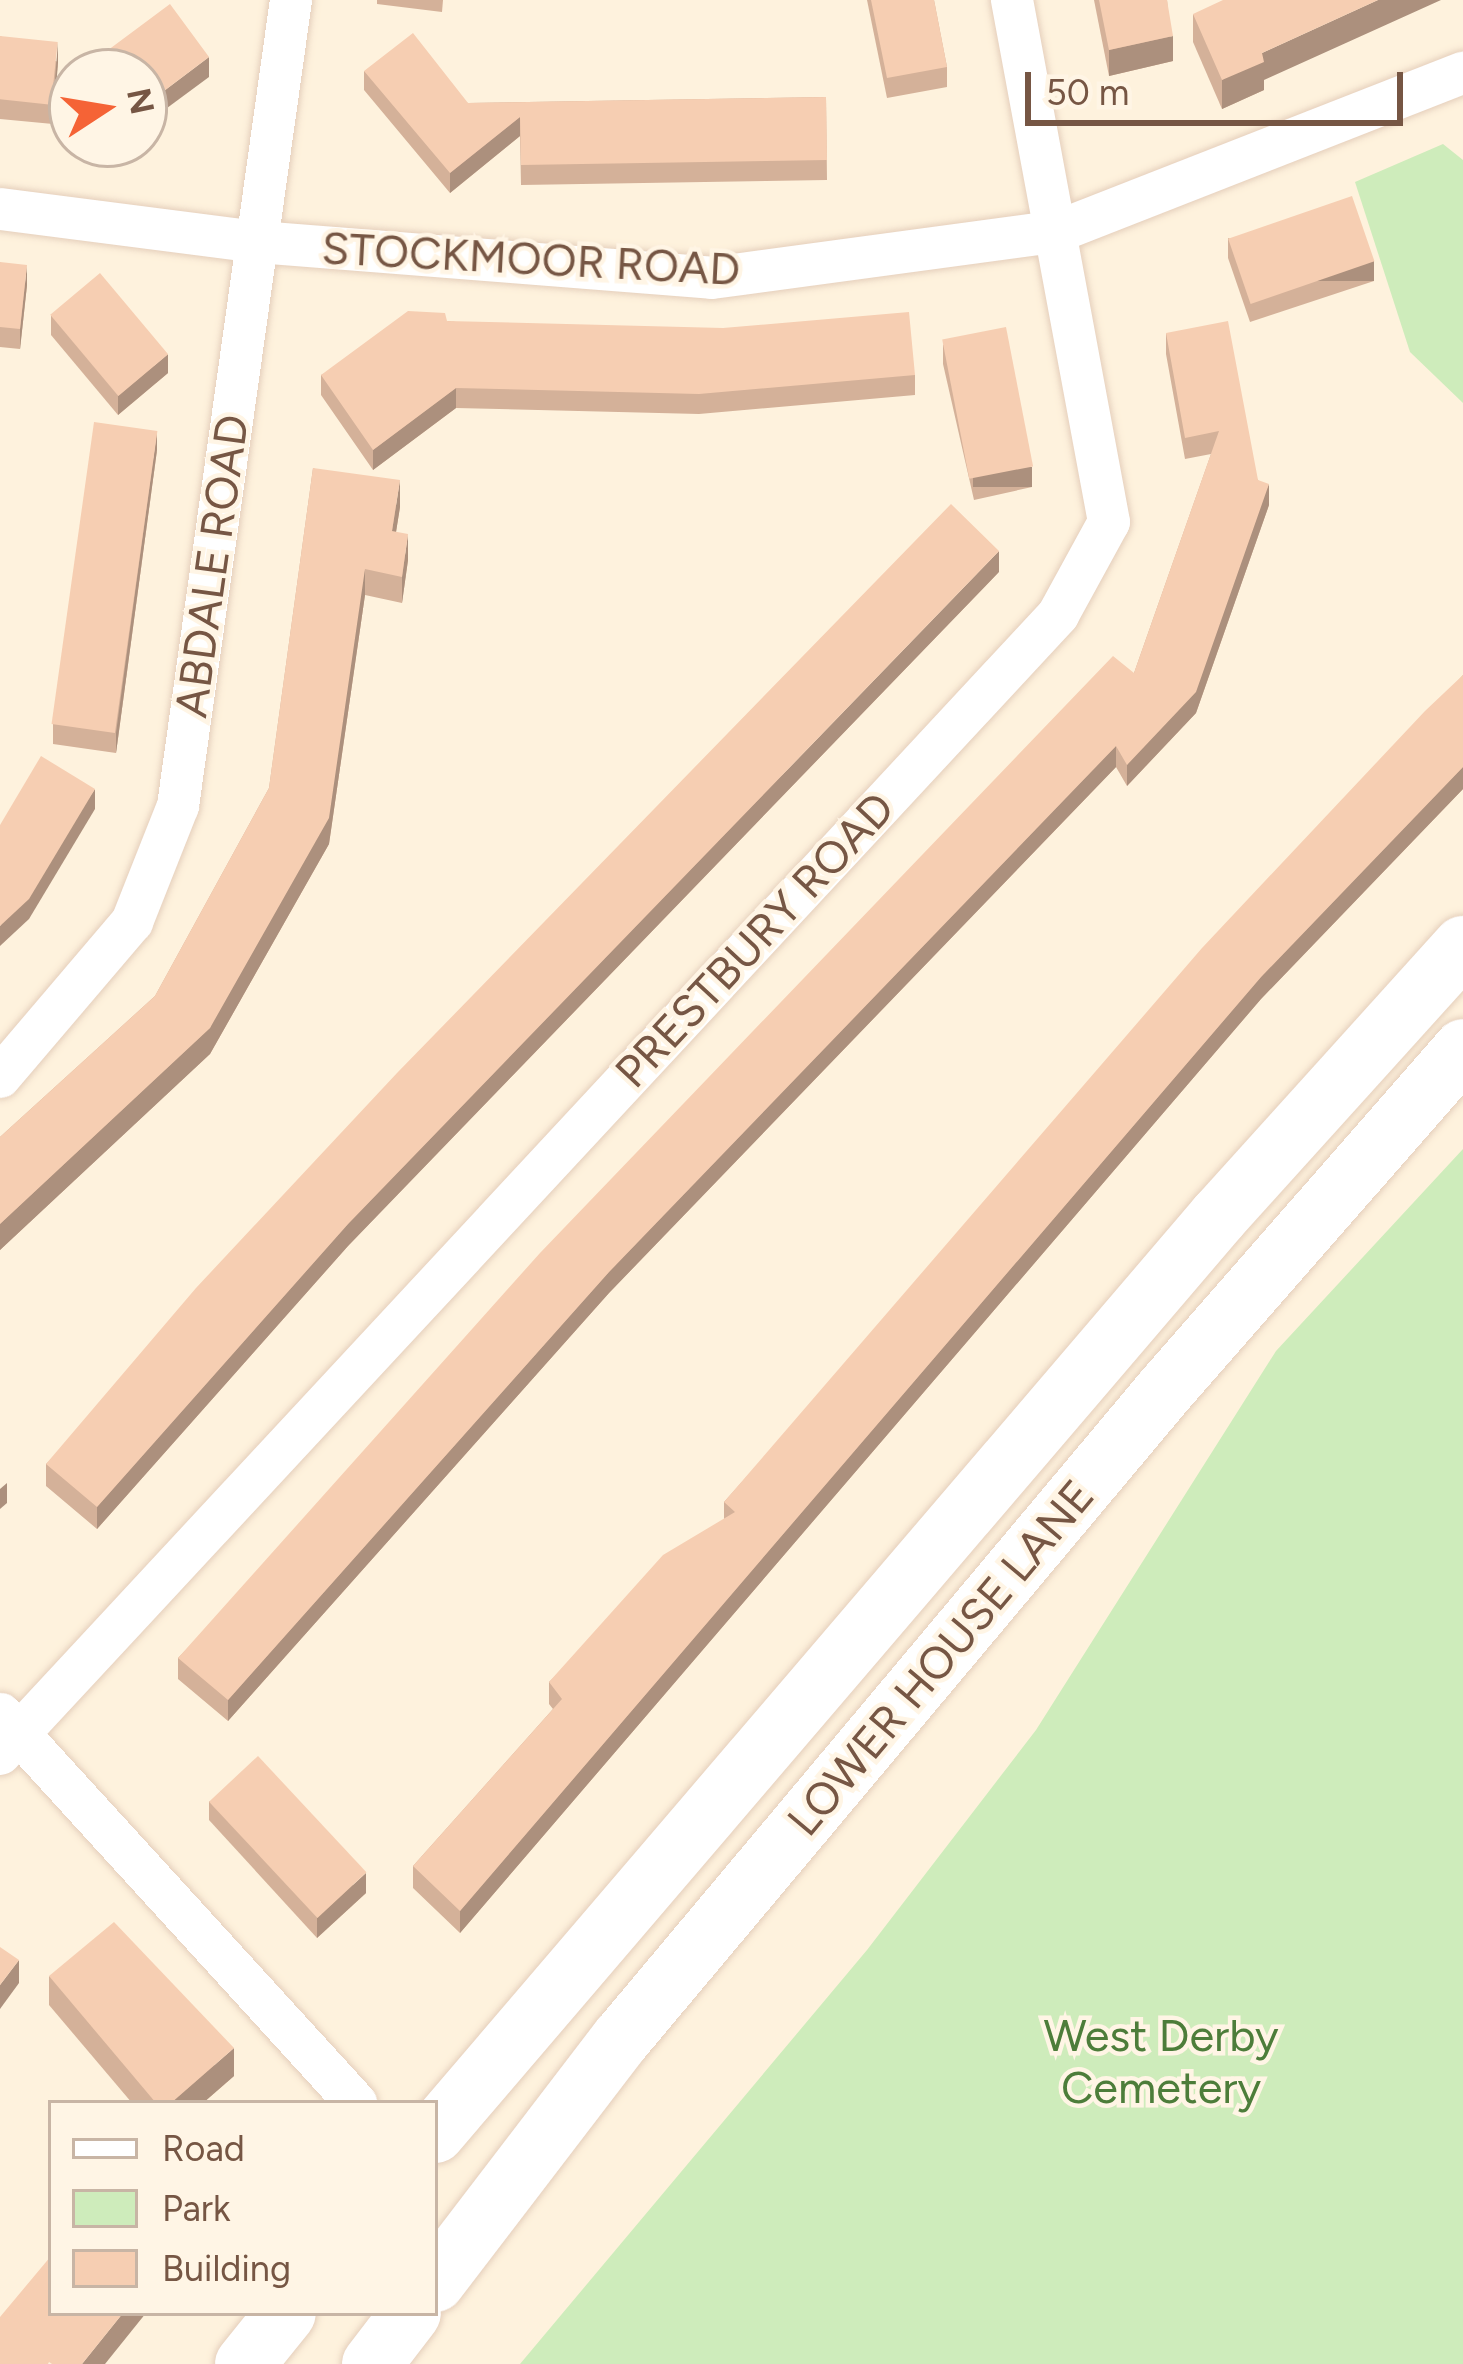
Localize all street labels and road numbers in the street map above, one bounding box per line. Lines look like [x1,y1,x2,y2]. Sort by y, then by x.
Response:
street label: STOCKMOOR ROAD [320,221,742,297]
street label: ABDALE ROAD [164,411,260,721]
street label: PRESTBURY ROAD [604,781,906,1099]
street label: LOWER HOUSE LANE [777,1469,1105,1847]

